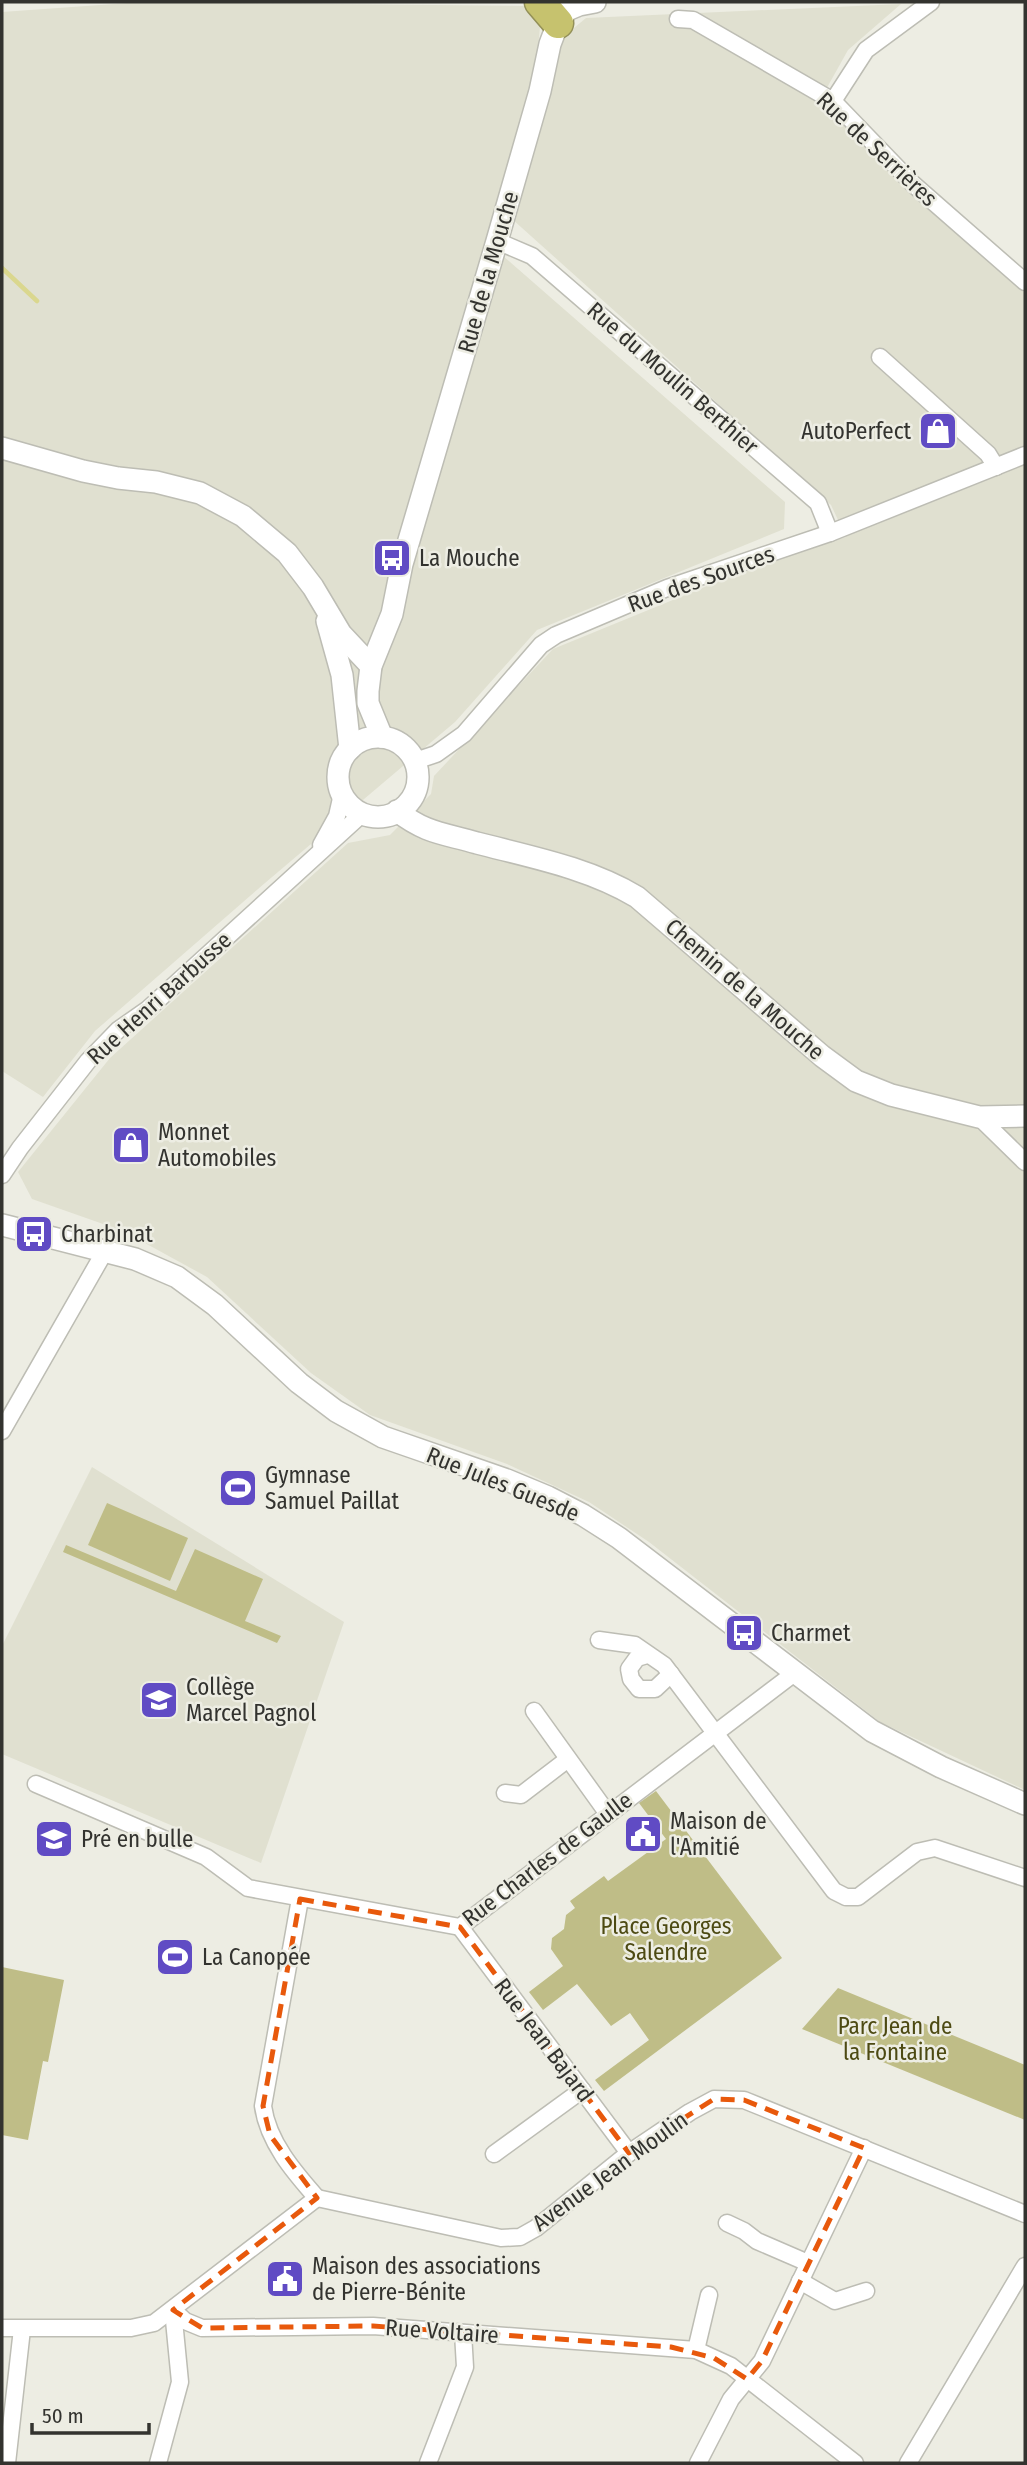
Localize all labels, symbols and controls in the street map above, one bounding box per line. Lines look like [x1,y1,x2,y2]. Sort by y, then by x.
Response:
street label: Rue de Serrières [811,86,943,212]
street label: Rue de la Mouche [452,188,524,356]
street label: Rue du Moulin Berthier [582,296,764,460]
shop icon: AutoPerfect [917,410,959,452]
place label: AutoPerfect [801,417,911,445]
bus stop icon: La Mouche [371,537,413,579]
street label: Rue des Sources [624,539,778,618]
place label: La Mouche [419,544,520,572]
street label: Chemin de la Mouche [660,912,830,1066]
street label: Rue Henri Barbusse [81,926,237,1070]
place label: Monnet Automobiles [158,1118,277,1172]
shop icon: Monnet Automobiles [110,1124,152,1166]
bus stop icon: Charbinat [13,1213,55,1255]
place label: Charbinat [61,1220,153,1248]
street label: Rue Jules Guesde [423,1441,583,1527]
place label: Gymnase Samuel Paillat [265,1461,399,1515]
sports icon: Gymnase Samuel Paillat [217,1467,259,1509]
bus stop icon: Charmet [723,1612,765,1654]
place label: Charmet [771,1619,851,1647]
place label: Collège Marcel Pagnol [186,1673,316,1727]
school or university icon: Collège Marcel Pagnol [138,1679,180,1721]
street label: Rue Charles de Gaulle [456,1786,638,1932]
place label: Maison de l'Amitié [670,1807,767,1861]
public building icon: Maison de l'Amitié [622,1813,664,1855]
school or university icon: Pré en bulle [33,1818,75,1860]
place label: Pré en bulle [81,1825,193,1853]
park label: Place Georges Salendre [600,1912,732,1966]
sports icon: La Canopée [154,1936,196,1978]
place label: La Canopée [202,1943,311,1971]
street label: Rue Jean Bajard [488,1972,600,2108]
park label: Parc Jean de la Fontaine [838,2012,952,2066]
street label: Avenue Jean Moulin [527,2105,693,2237]
place label: Maison des associations de Pierre-Bénite [312,2252,541,2306]
public building icon: Maison des associations de Pierre-Bénite [264,2258,306,2300]
street label: Rue Voltaire [384,2313,500,2349]
scale bar [32,2392,149,2436]
text: 50 m [42,2403,84,2429]

